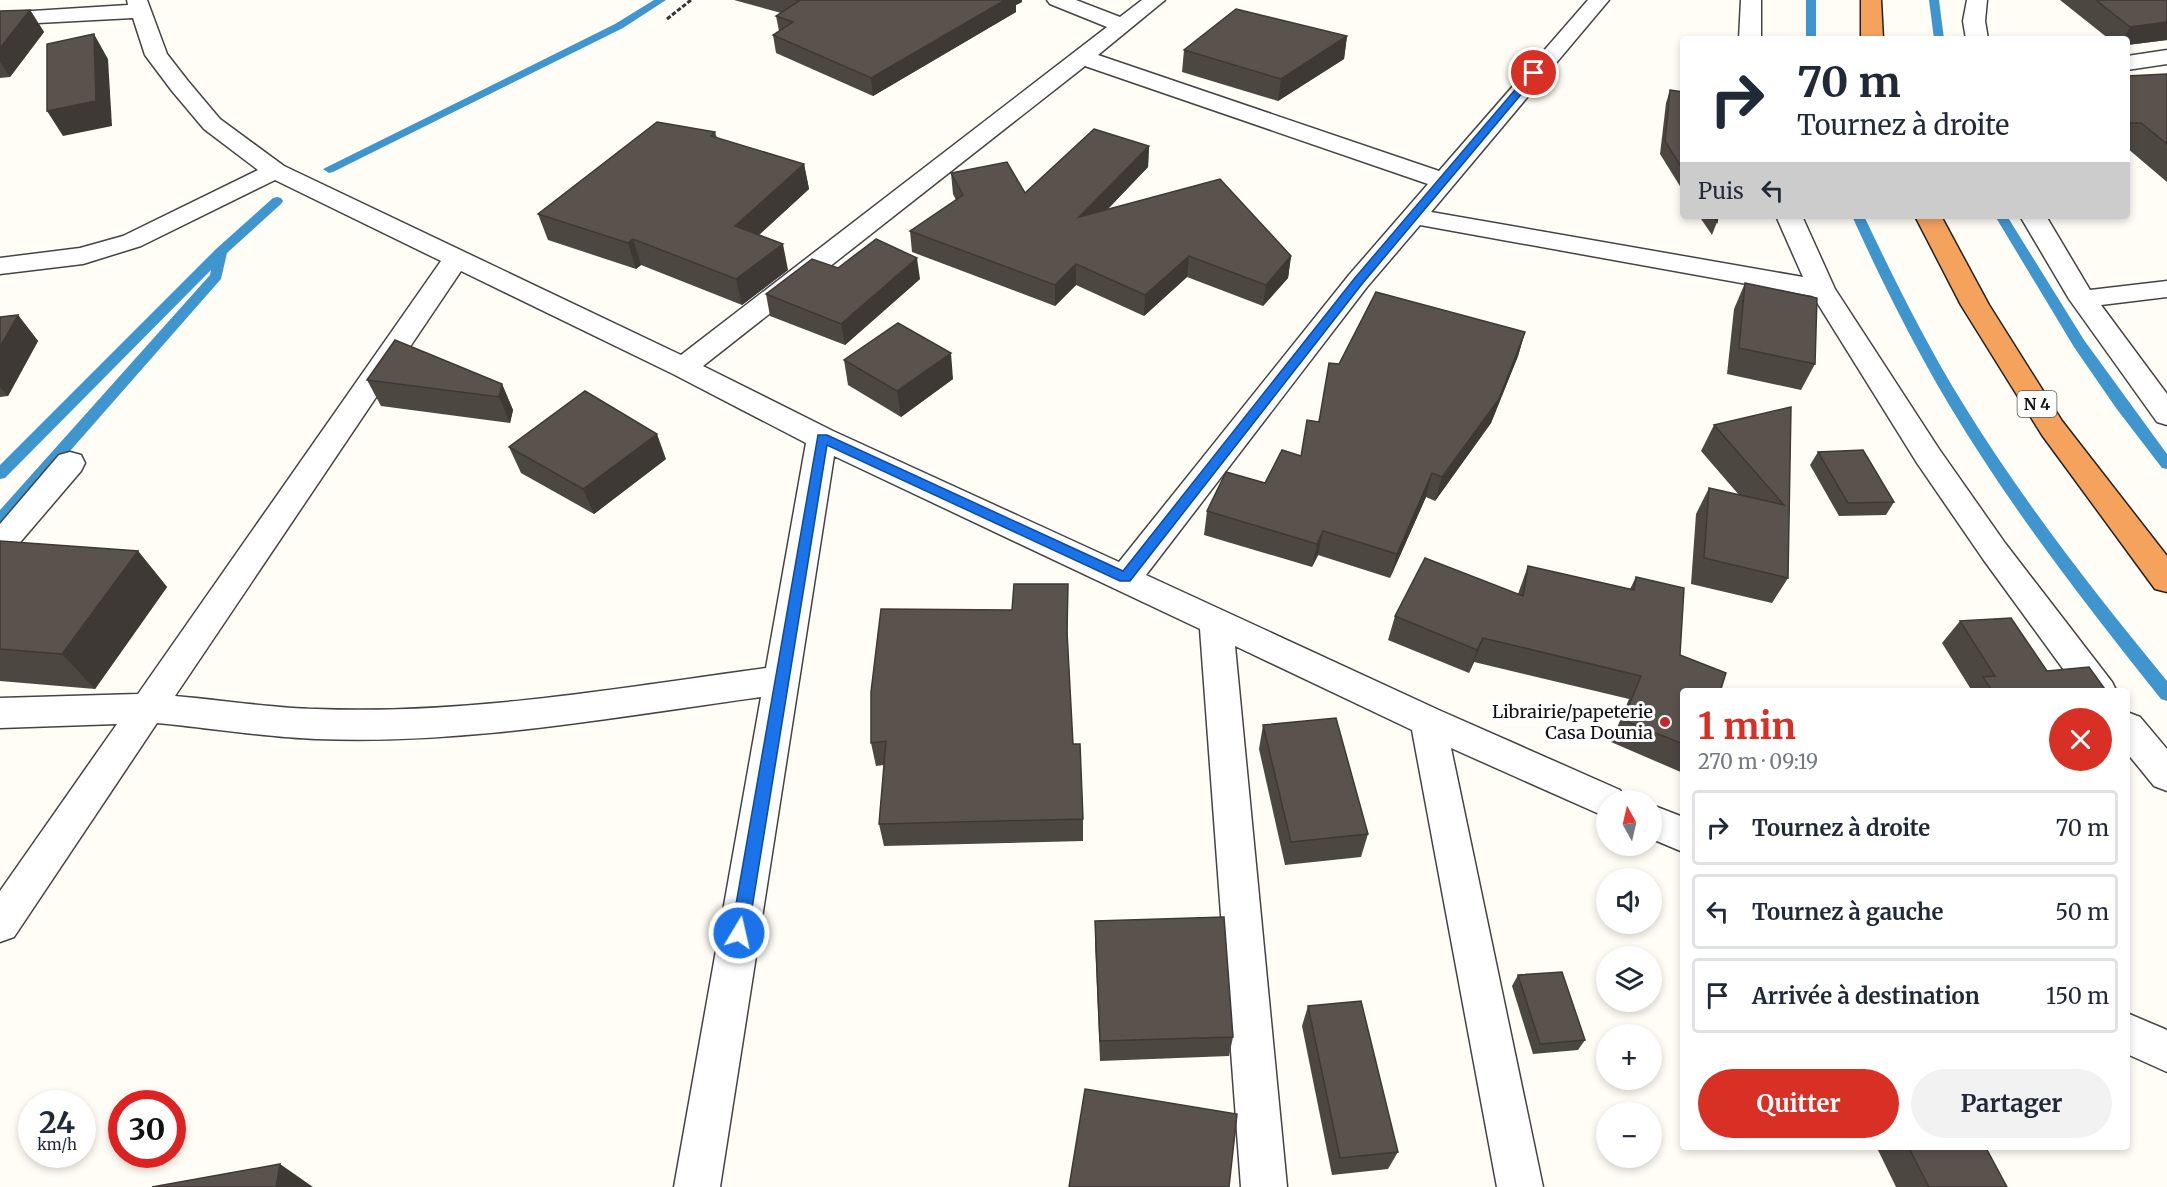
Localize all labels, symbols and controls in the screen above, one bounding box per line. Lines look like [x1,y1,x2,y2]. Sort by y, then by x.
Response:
pin [1508,47,1559,98]
icon: arrive [1517,56,1550,89]
text: 70 m [1797,56,1901,108]
icon: right [1698,60,1776,138]
text: Tournez à droite [1797,108,2009,142]
icon: left [1756,174,1789,207]
text: Puis [1698,177,1744,205]
road number: N 4 [2018,391,2056,417]
place label: Librairie/papeterie Casa Dounia [1492,700,1653,744]
text: 1 min [1698,704,1796,749]
button: close [2049,708,2112,771]
marker: Librairie/papeterie Casa Dounia [1658,715,1672,729]
text: 270 m · 09:19 [1698,749,1818,774]
north arrow [1596,790,1662,856]
map controls [1596,790,1662,1168]
icon: right [1701,811,1734,844]
text: Tournez à droite [1752,814,1930,842]
text: 70 m [2056,814,2109,842]
button: sound [1596,868,1662,934]
icon: left [1701,895,1734,928]
text: Tournez à gauche [1752,898,1943,926]
text: 50 m [2055,898,2109,926]
position arrow [707,901,771,965]
button: layers [1596,946,1662,1012]
icon: arrive [1701,979,1734,1012]
text: Arrivée à destination [1752,982,1980,1010]
text: 150 m [2046,982,2109,1010]
button: + [1596,1024,1662,1090]
button: Quitter [1698,1069,1899,1138]
button: Partager [1911,1069,2112,1138]
speed limit sign: 30 [108,1090,186,1168]
button: − [1596,1102,1662,1168]
text: 24 [39,1103,75,1141]
text: km/h [37,1135,77,1154]

